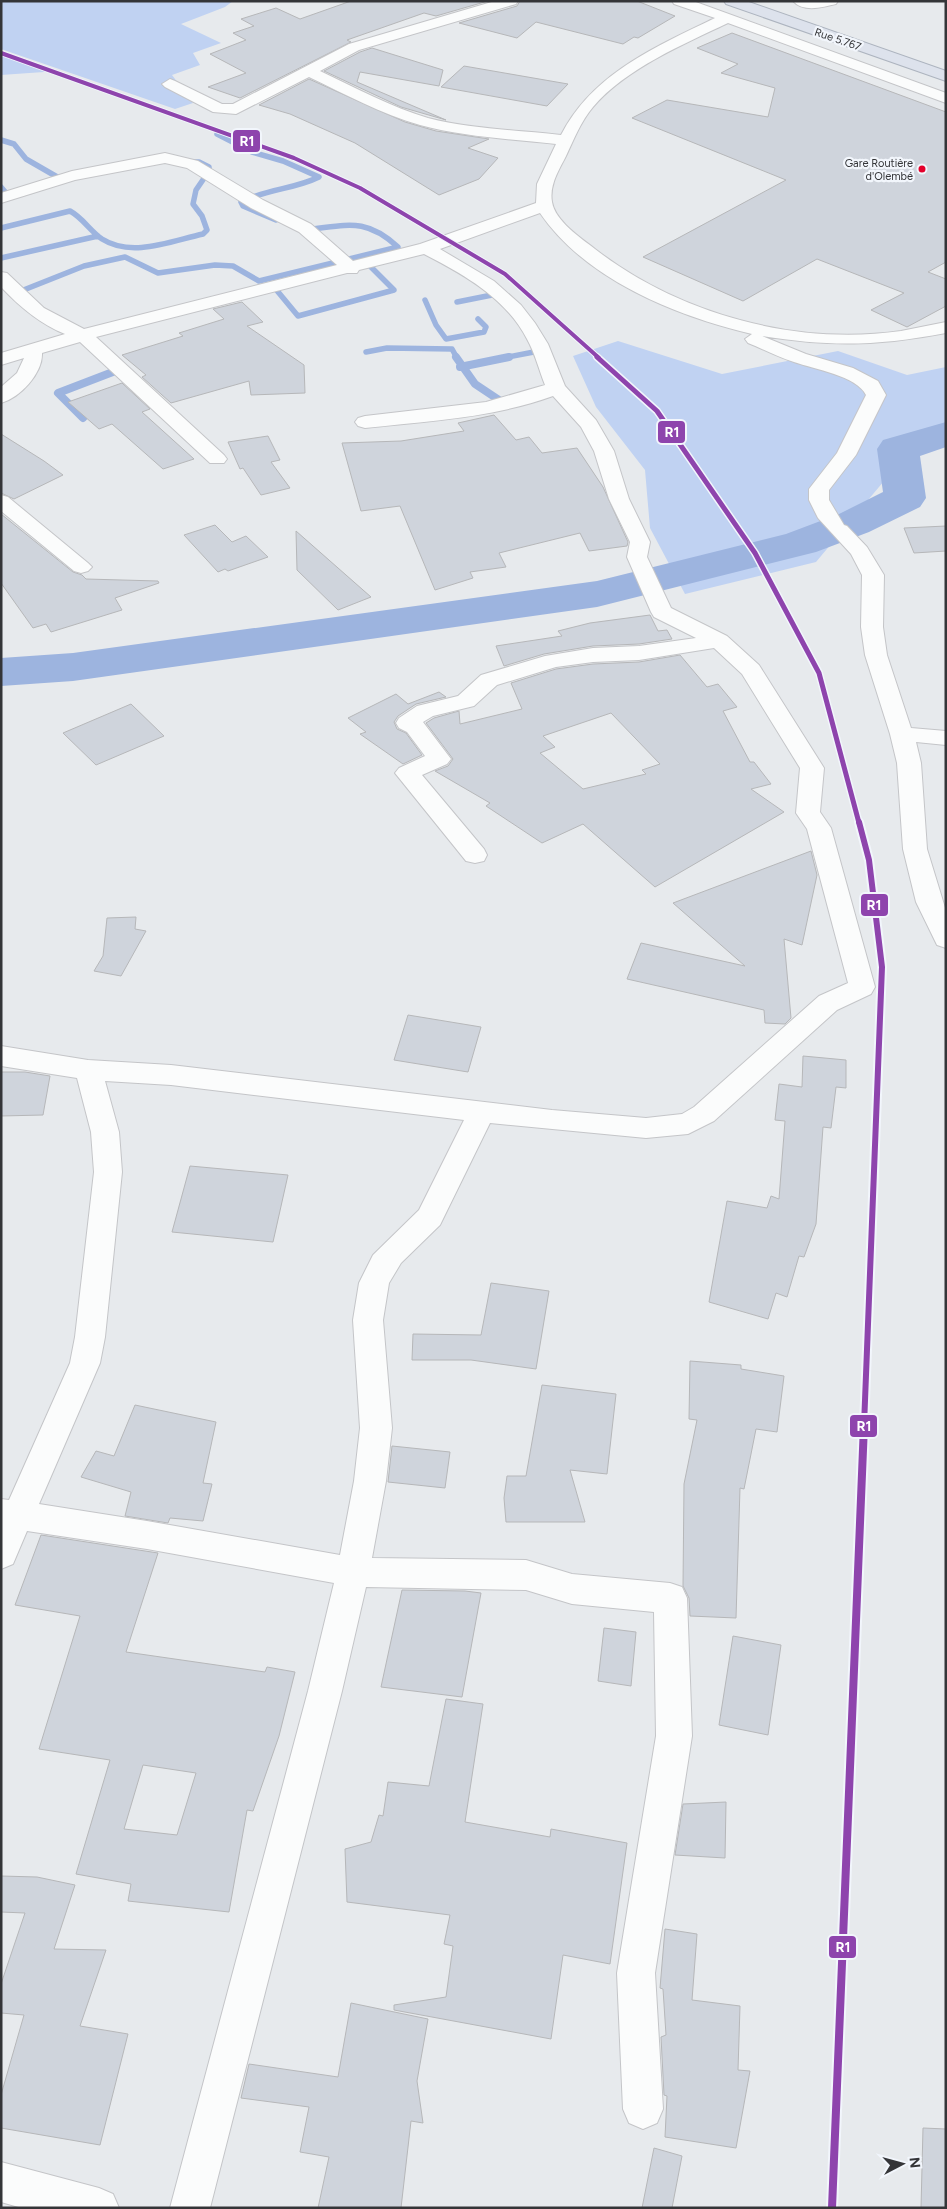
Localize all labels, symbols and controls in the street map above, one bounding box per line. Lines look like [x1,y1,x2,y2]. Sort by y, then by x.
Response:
street label: Rue 5.767 [813,25,863,54]
line badge: R1 [232,129,261,153]
text: R1 [240,133,254,150]
place label: Gare Routière d'Olembé [845,157,913,183]
marker: Gare Routière d'Olembé [917,164,927,174]
line badge: R1 [657,420,686,444]
text: R1 [665,424,679,441]
line badge: R1 [860,893,889,917]
text: R1 [867,897,881,914]
line badge: R1 [849,1414,878,1438]
text: R1 [857,1418,871,1435]
line badge: R1 [828,1935,857,1959]
text: R1 [836,1939,850,1956]
north arrow [877,2139,927,2189]
text: N [905,2156,923,2169]

